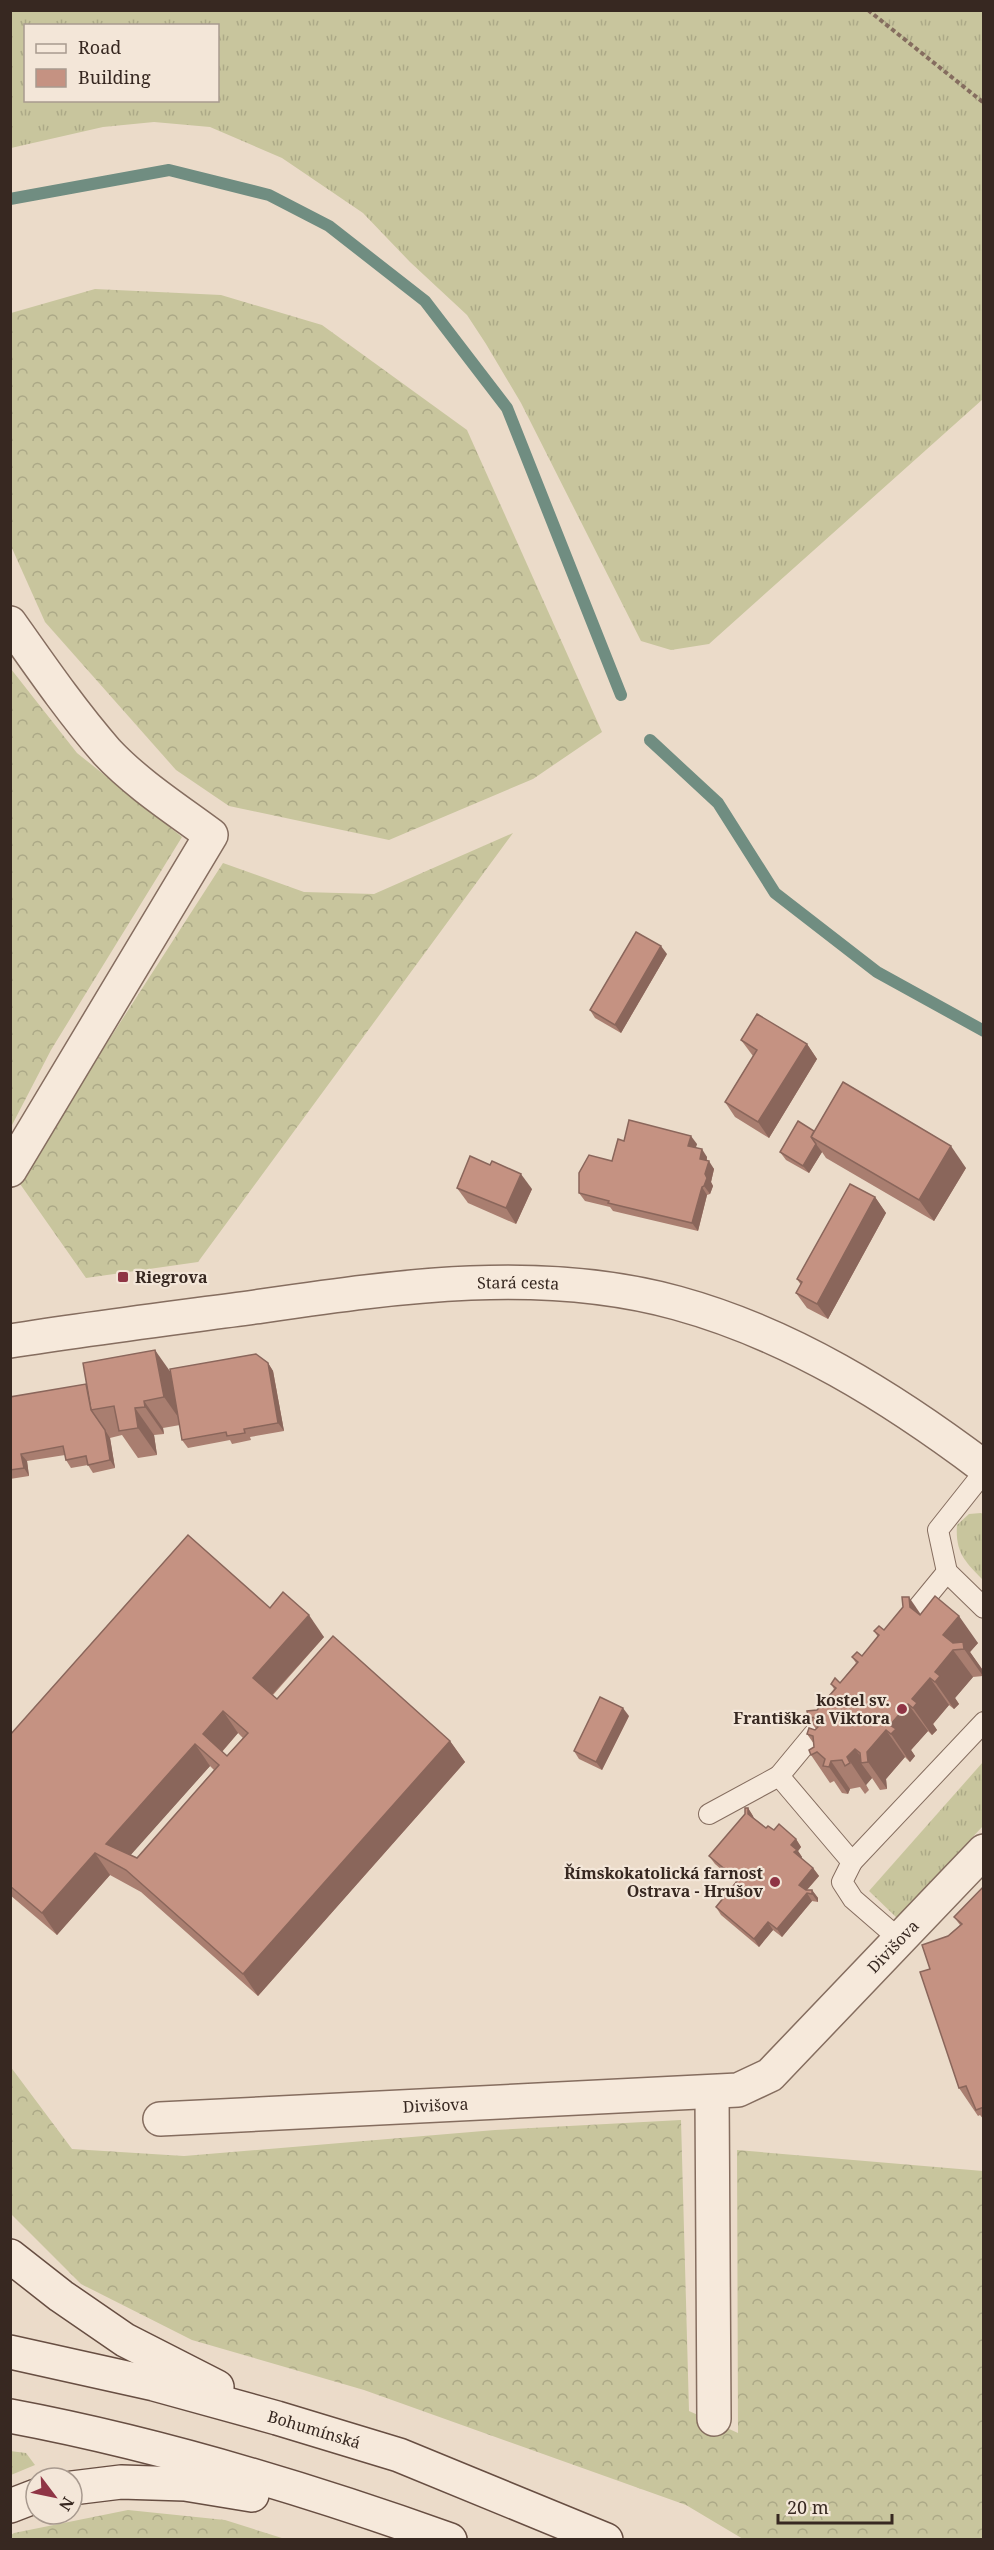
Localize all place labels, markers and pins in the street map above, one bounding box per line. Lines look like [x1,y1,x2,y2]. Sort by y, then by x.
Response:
place label: Riegrova [135,1266,208,1288]
marker: Riegrova [116,1270,130,1284]
place label: kostel sv. Františka a Viktora [733,1689,890,1729]
marker: kostel sv. Františka a Viktora [895,1702,909,1716]
place label: Římskokatolická farnost Ostrava - Hrušov [564,1862,764,1902]
marker: Římskokatolická farnost Ostrava - Hrušov [768,1875,782,1889]

